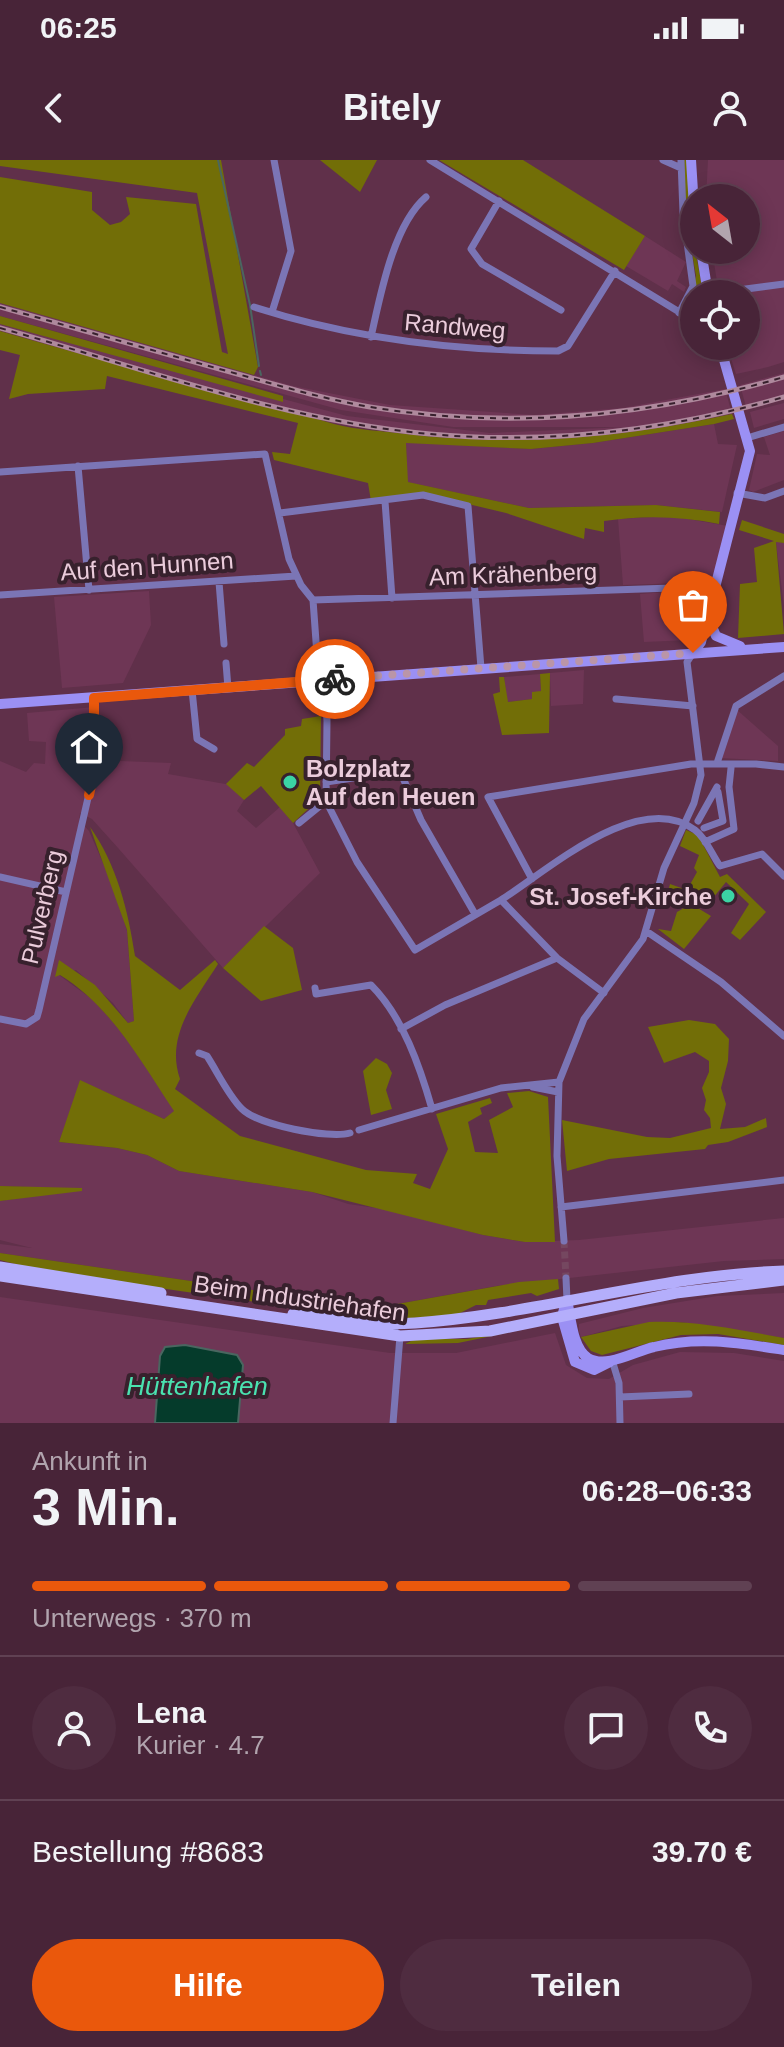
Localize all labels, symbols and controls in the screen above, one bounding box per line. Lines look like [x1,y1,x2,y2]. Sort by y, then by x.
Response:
text: 06:25 [40,11,117,44]
icon: back [32,86,76,130]
icon: person [708,86,752,130]
text: Bitely [343,87,441,128]
north arrow [680,184,760,264]
map controls [680,184,760,360]
button: locate [680,280,760,360]
street label: Randweg [403,308,507,344]
street label: Auf den Hunnen [60,546,234,586]
street label: Am Krähenberg [429,558,597,590]
pin [659,571,727,653]
icon: bag [671,583,715,627]
courier [295,639,375,719]
icon: bike [313,657,357,701]
pin [55,713,123,795]
icon: home [67,725,111,769]
place label: Bolzplatz Auf den Heuen [306,755,475,810]
marker: Bolzplatz Auf den Heuen [281,773,299,791]
street label: Pulverberg [16,847,68,967]
place label: St. Josef-Kirche [529,883,712,910]
marker: St. Josef-Kirche [719,887,737,905]
street label: Beim Industriehafen [192,1270,408,1326]
water label: Hüttenhafen [126,1371,268,1401]
text: Ankunft in [32,1446,148,1476]
text: 06:28–06:33 [582,1474,752,1507]
text: 3 Min. [32,1478,179,1536]
text: Unterwegs · 370 m [32,1603,252,1633]
button: person [32,1686,116,1770]
button: chat [564,1686,648,1770]
button: phone [668,1686,752,1770]
text: Lena [136,1696,206,1729]
text: Kurier · 4.7 [136,1730,265,1760]
text: Bestellung #8683 [32,1835,264,1868]
text: 39.70 € [652,1835,752,1868]
button: Hilfe [32,1939,384,2031]
button: Teilen [400,1939,752,2031]

